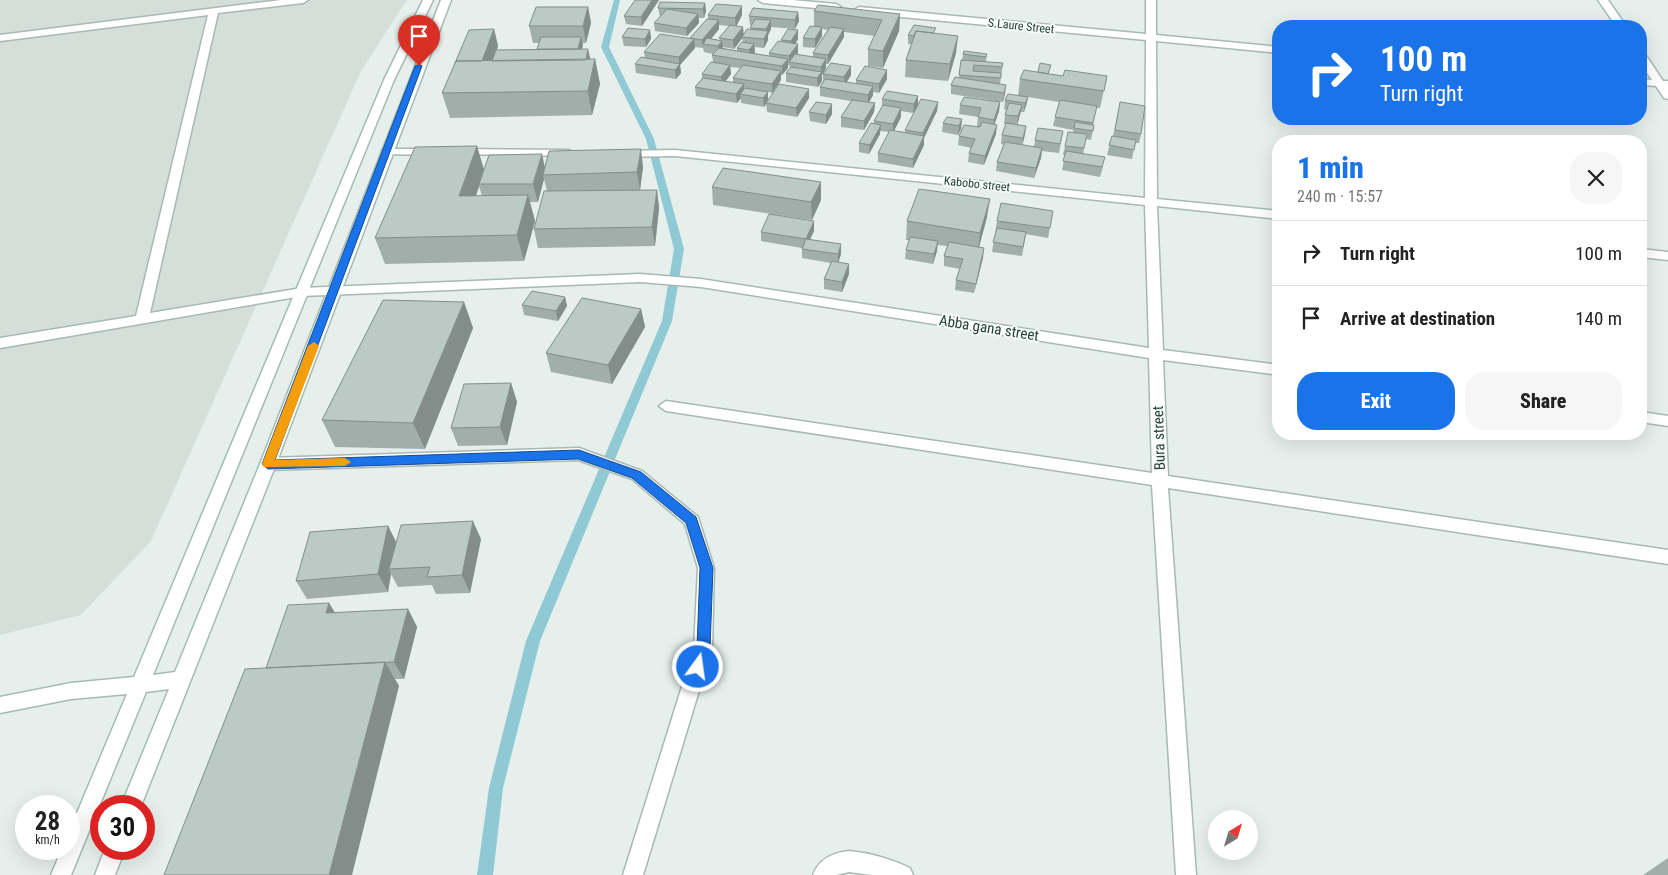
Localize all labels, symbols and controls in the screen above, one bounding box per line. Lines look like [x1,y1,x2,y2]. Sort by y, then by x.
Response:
pin [398,15,440,66]
street label: S.Laure Street [987,16,1055,36]
icon: arrive [405,22,433,50]
text: 100 m [1380,39,1467,80]
icon: right [1297,40,1362,105]
text: Turn right [1380,81,1463,106]
text: 1 min [1297,150,1364,185]
button: close [1570,152,1622,204]
street label: Kabobo street [943,174,1011,194]
text: 240 m · 15:57 [1297,187,1383,206]
icon: right [1297,239,1325,267]
text: Turn right [1340,242,1415,265]
text: 100 m [1575,242,1622,265]
icon: arrive [1297,304,1325,332]
text: Arrive at destination [1340,307,1495,330]
text: 140 m [1575,307,1622,330]
street label: Abba gana street [938,311,1040,345]
button: Exit [1297,372,1455,430]
button: Share [1465,372,1622,430]
street label: Bura street [1149,405,1169,471]
position arrow [671,640,723,692]
speed limit sign: 30 [90,795,155,860]
text: 28 [35,807,60,836]
north arrow [1208,810,1258,860]
map controls [1208,810,1258,860]
text: km/h [35,833,60,847]

